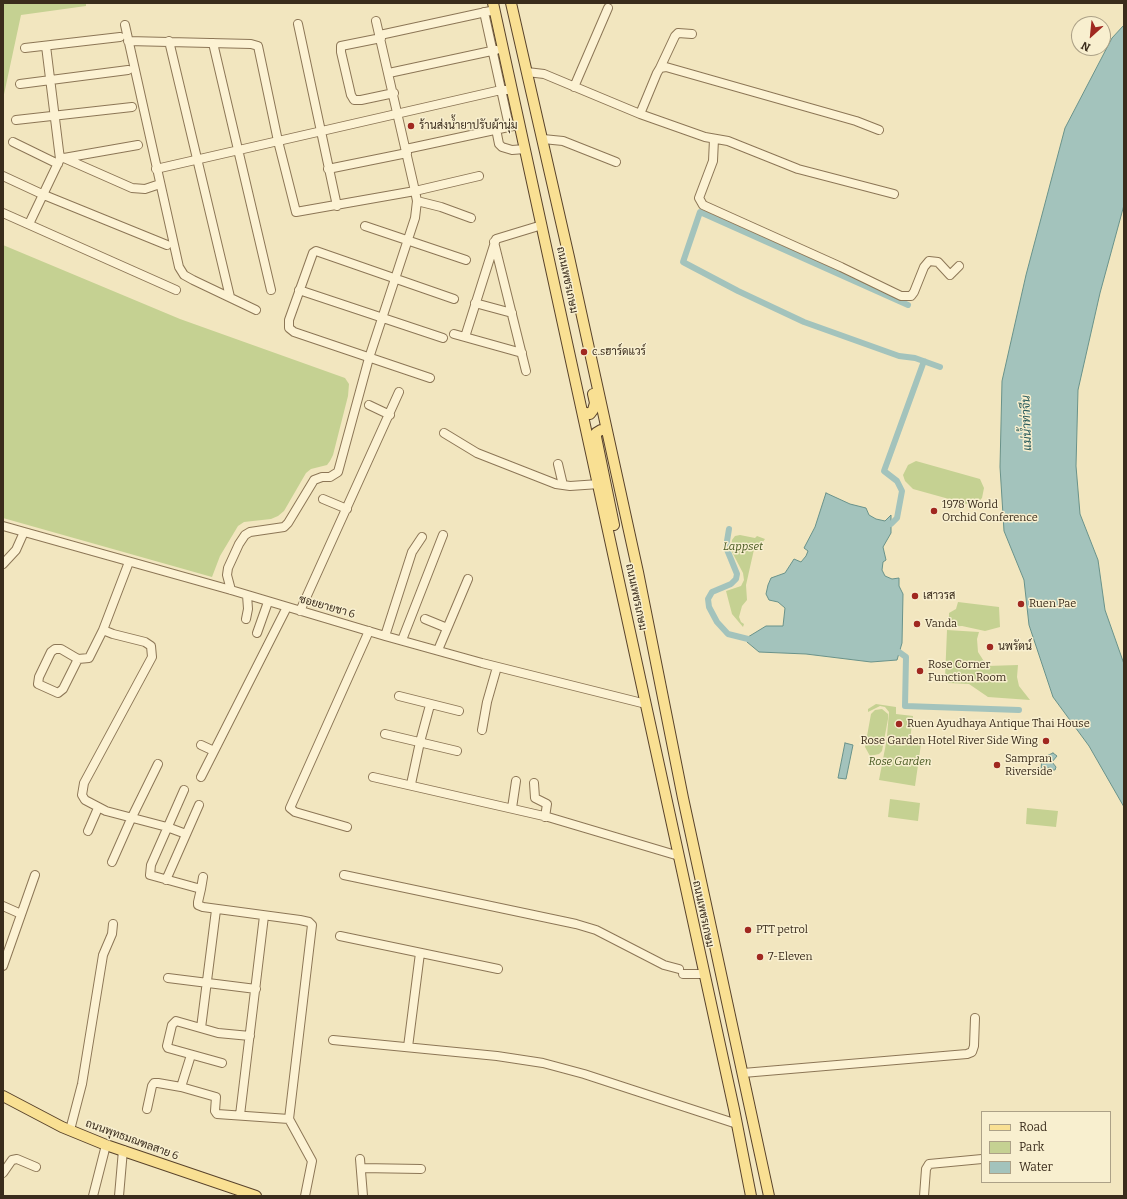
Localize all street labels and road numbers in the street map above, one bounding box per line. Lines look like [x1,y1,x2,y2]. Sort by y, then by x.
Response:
street label: ถนนเพชรเกษม [554,246,580,314]
street label: ถนนเพชรเกษม [623,563,649,631]
street label: ซอยยายชา 6 [297,593,357,621]
street label: ถนนเพชรเกษม [690,880,716,948]
street label: ถนนพุทธมณฑลสาย 6 [84,1117,180,1163]

